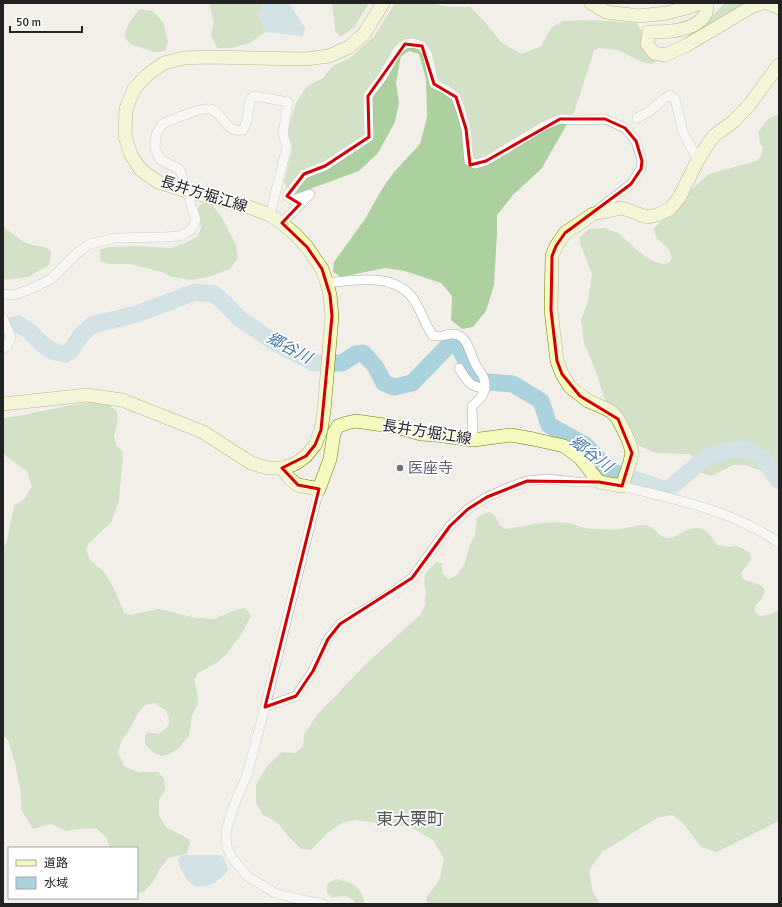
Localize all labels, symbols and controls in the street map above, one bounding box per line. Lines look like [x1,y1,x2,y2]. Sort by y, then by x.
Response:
scale bar [10,8,82,34]
text: 50 m [16,15,41,30]
street label: 長井方堀江線 [158,172,250,216]
water label: 郷谷川 [263,328,317,369]
street label: 長井方堀江線 [381,416,473,448]
water label: 郷谷川 [566,432,618,478]
place label: 医座寺 [408,459,453,477]
marker: 医座寺 [395,463,405,473]
district label: 東大栗町 [376,809,444,830]
legend [8,847,138,899]
text: 道路 [44,856,68,871]
text: 水域 [44,876,68,891]

